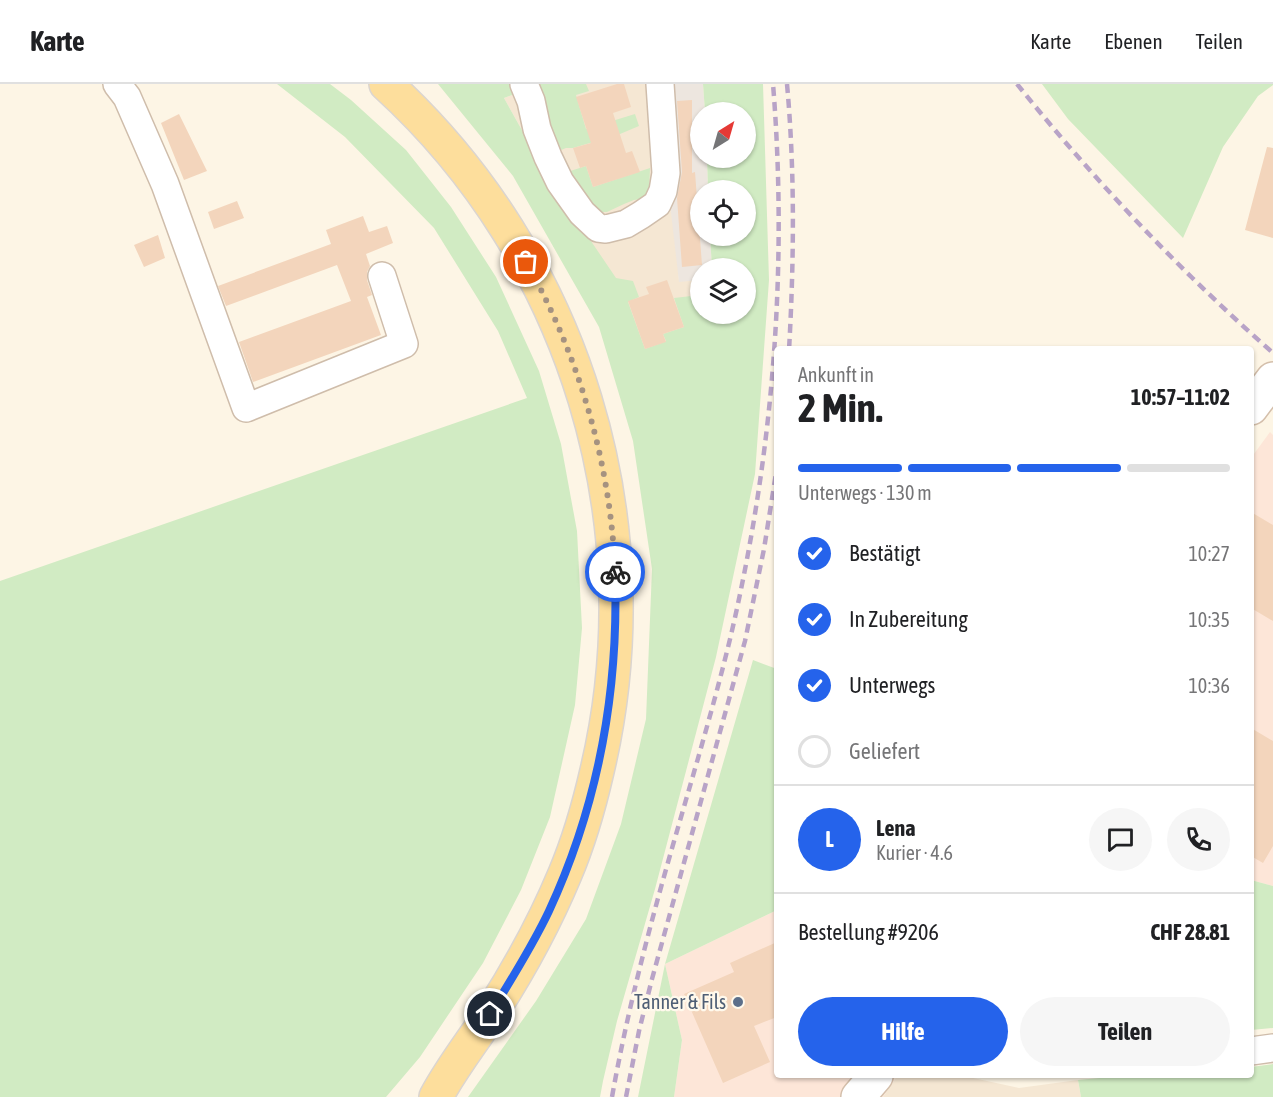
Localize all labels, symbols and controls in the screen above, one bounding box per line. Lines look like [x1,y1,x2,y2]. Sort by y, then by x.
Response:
text: Karte [30,25,85,57]
text: Karte [1030,29,1071,53]
text: Ebenen [1104,29,1163,53]
text: Teilen [1196,29,1243,53]
north arrow [690,102,756,168]
map controls [690,102,756,324]
button: locate [690,180,756,246]
pin [500,236,551,287]
icon: bag [509,245,542,278]
button: layers [690,258,756,324]
text: Ankunft in [798,363,874,386]
text: 10:57–11:02 [1131,384,1230,410]
text: 2 Min. [798,386,883,430]
text: Unterwegs · 130 m [798,481,932,504]
icon: check [798,537,831,570]
text: Bestätigt [849,540,921,566]
courier [585,542,645,602]
text: 10:27 [1188,542,1230,565]
icon: bike [599,556,632,589]
icon: check [798,603,831,636]
text: In Zubereitung [849,606,968,632]
text: 10:35 [1188,608,1230,631]
icon: check [798,669,831,702]
text: Unterwegs [849,672,935,698]
text: 10:36 [1188,674,1230,697]
text: Geliefert [849,738,920,764]
button: chat [1089,808,1152,871]
button: phone [1167,808,1230,871]
text: Lena [876,815,915,841]
text: L [825,826,834,852]
text: Kurier · 4.6 [876,841,953,864]
text: Bestellung #9206 [798,919,939,945]
text: CHF 28.81 [1150,919,1230,945]
pin [464,988,515,1039]
place label: Tanner & Fils [634,990,726,1013]
marker: Tanner & Fils [731,995,745,1009]
icon: home [473,997,506,1030]
button: Hilfe [798,997,1008,1066]
button: Teilen [1020,997,1230,1066]

